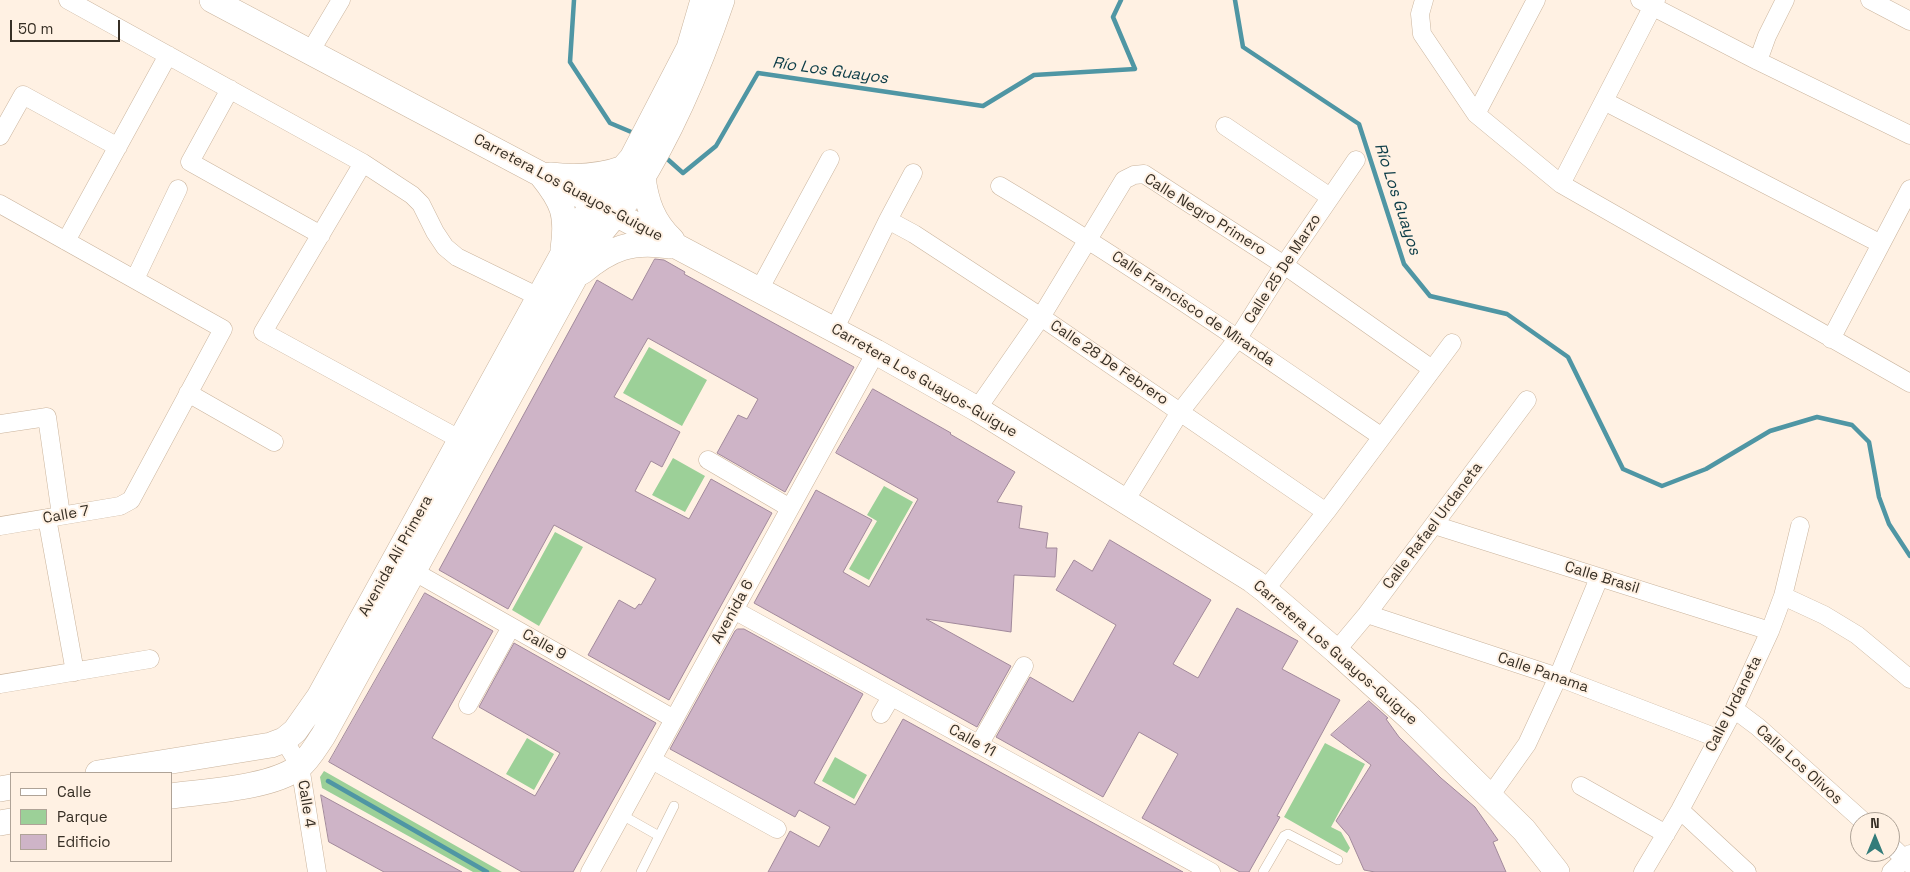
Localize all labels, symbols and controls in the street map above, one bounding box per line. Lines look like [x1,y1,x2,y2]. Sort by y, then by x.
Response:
scale bar [12,10,122,42]
text: 50 m [18,19,53,38]
water label: Río Los Guayos [771,53,889,89]
street label: Carretera Los Guayos-Guigue [470,130,666,246]
water label: Río Los Guayos [1370,141,1424,257]
street label: Calle Negro Primero [1141,170,1269,260]
street label: Calle 25 De Marzo [1241,211,1325,327]
street label: Calle Francisco de Miranda [1108,248,1278,370]
street label: Calle 28 De Febrero [1046,317,1172,409]
street label: Carretera Los Guayos-Guigue [828,320,1020,442]
street label: Calle Rafael Urdaneta [1379,459,1487,593]
street label: Avenida Alí Primera [355,492,437,620]
street label: Calle 7 [41,502,91,528]
street label: Calle Brasil [1562,558,1642,598]
street label: Avenida 6 [708,577,758,647]
street label: Carretera Los Guayos-Guigue [1249,577,1421,729]
street label: Calle 9 [519,626,569,664]
street label: Calle Panama [1495,649,1591,697]
street label: Calle Urdaneta [1702,653,1766,755]
street label: Calle 11 [945,721,999,761]
street label: Calle Los Olivos [1752,722,1846,808]
legend [10,772,172,862]
street label: Calle 4 [293,779,319,829]
text: Calle [57,782,92,801]
text: Parque [57,807,108,826]
north arrow [1850,812,1900,862]
text: N [1870,814,1880,832]
text: Edificio [57,832,111,851]

